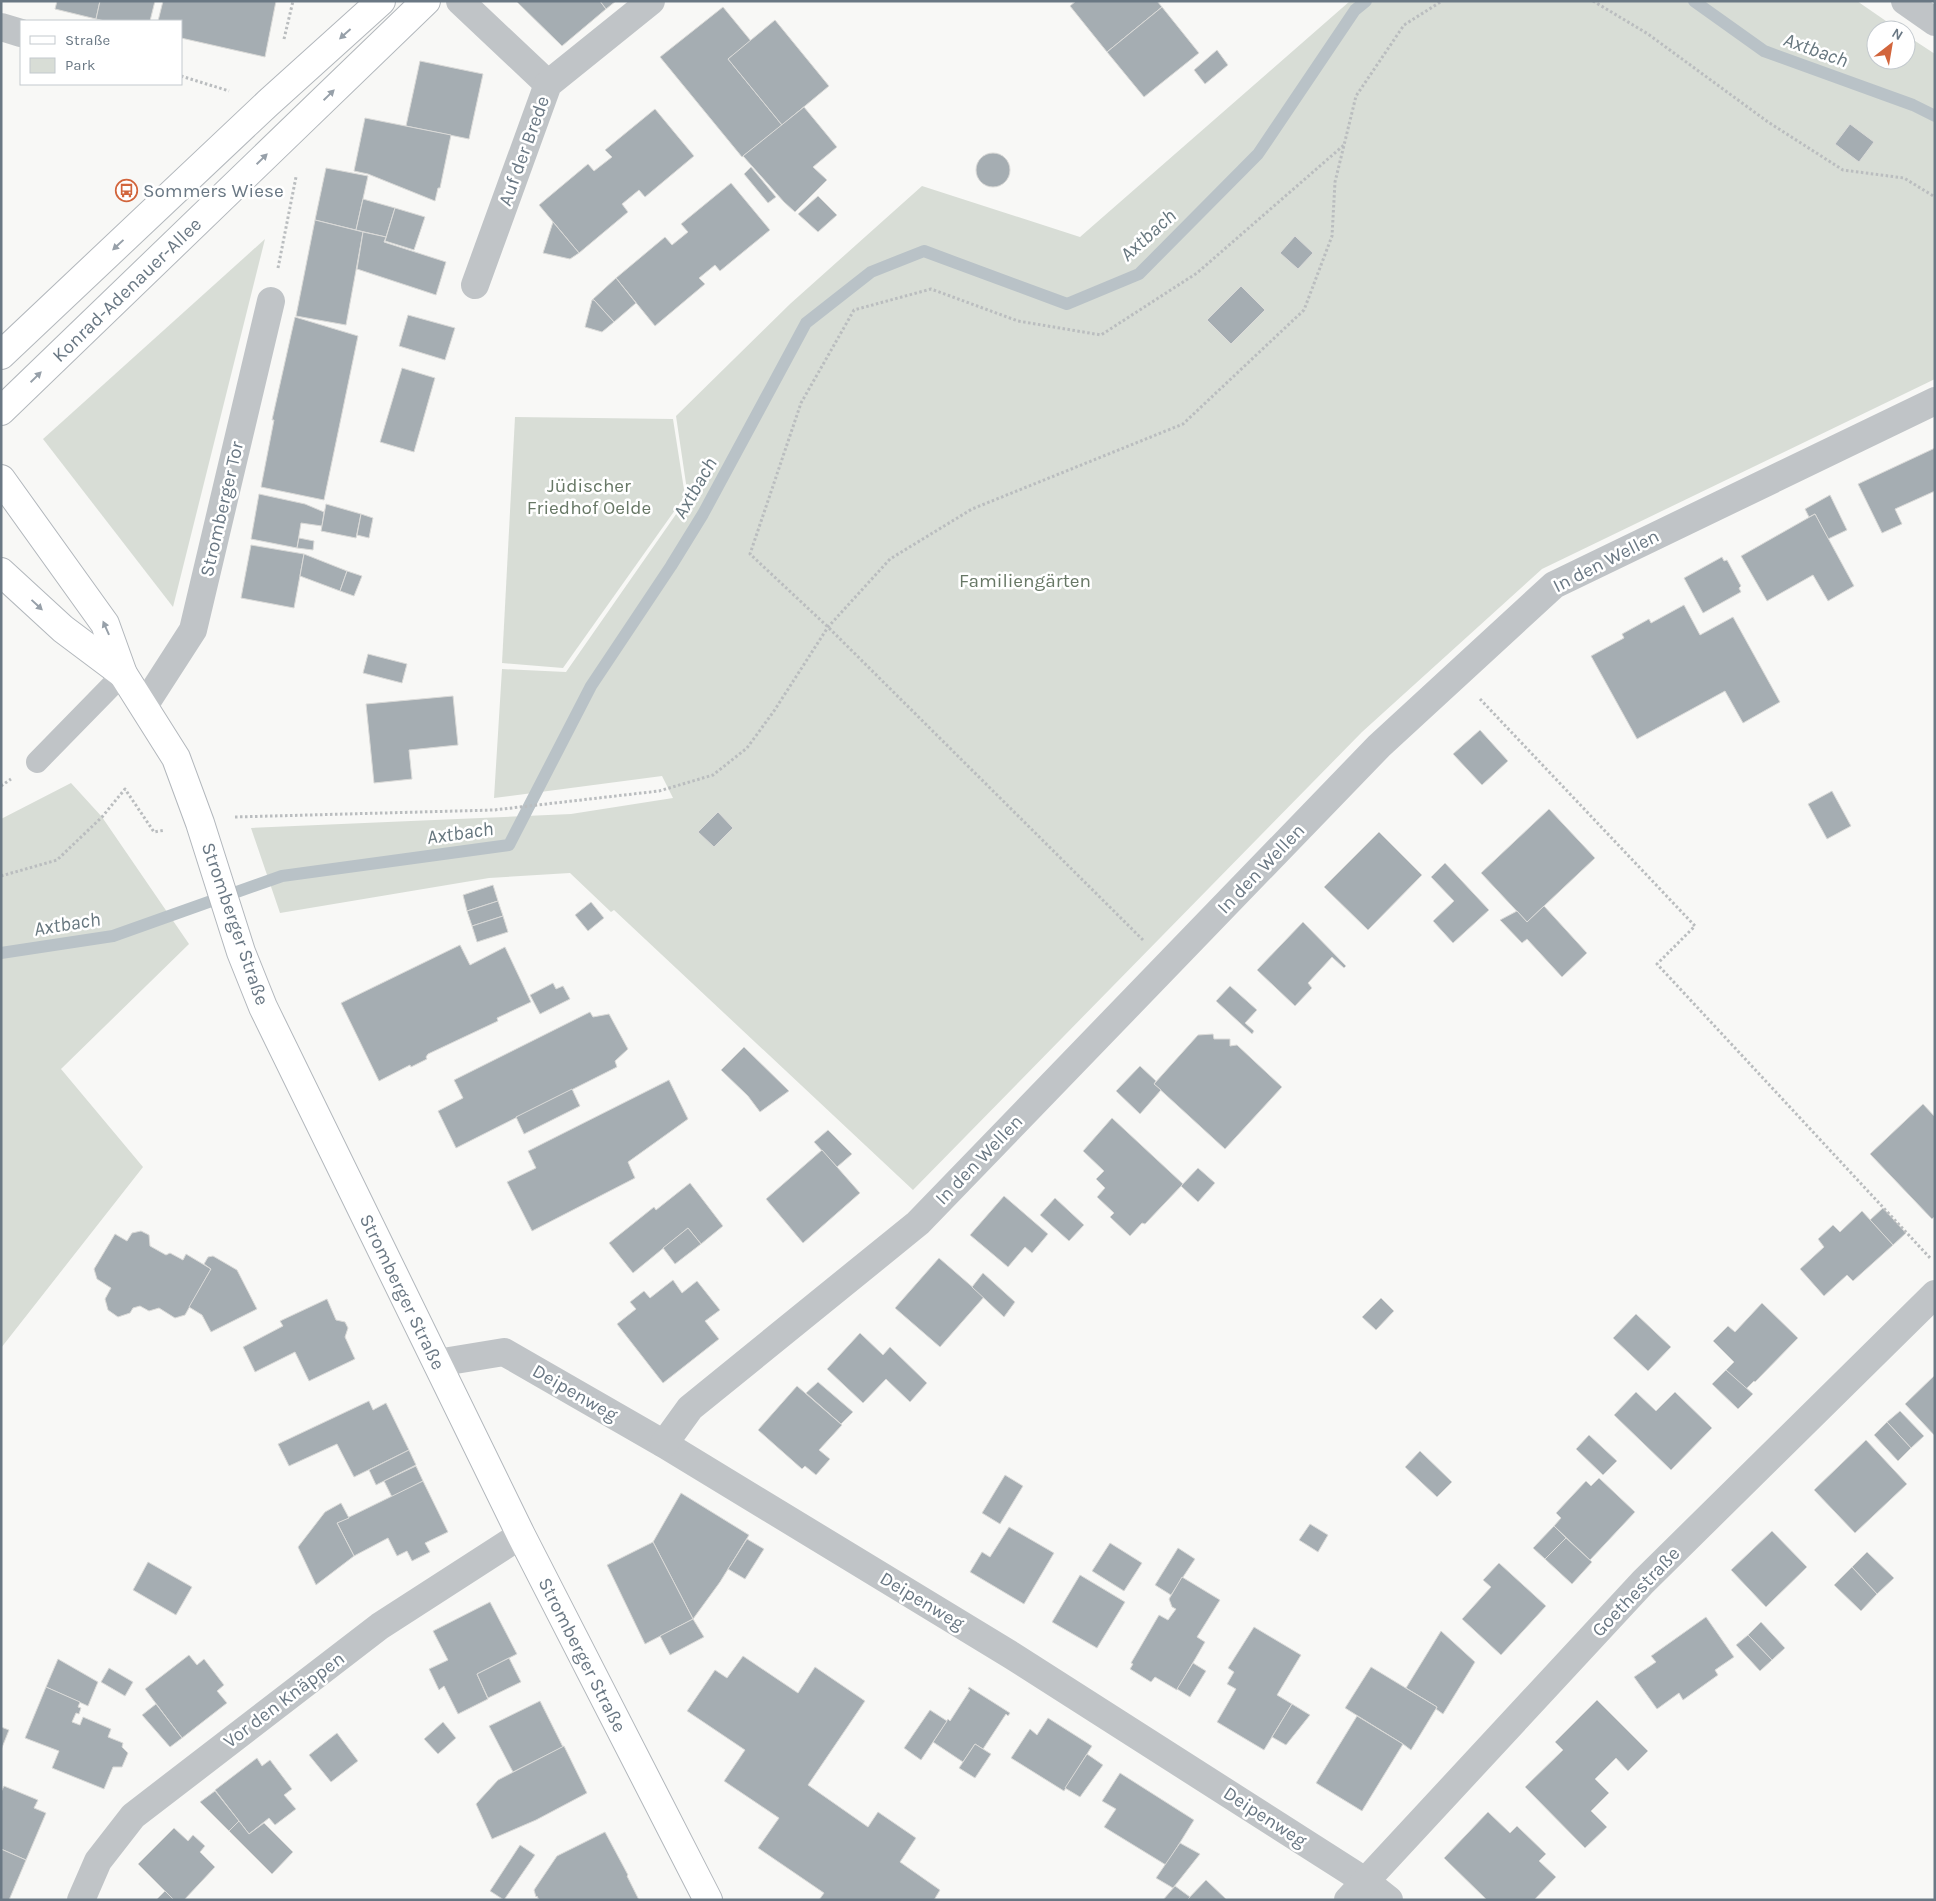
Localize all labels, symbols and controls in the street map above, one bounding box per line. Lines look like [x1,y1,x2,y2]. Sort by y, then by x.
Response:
legend [20,20,182,85]
north arrow [1866,20,1916,70]
text: N [1889,24,1906,44]
one-way arrow [339,28,351,40]
water label: Axtbach [1781,28,1851,72]
text: Straße [65,31,110,49]
text: Park [65,56,95,74]
one-way arrow [323,89,335,101]
street label: Auf der Brede [494,93,554,209]
one-way arrow [256,153,268,165]
bus stop icon: Sommers Wiese [115,179,139,203]
place label: Sommers Wiese [143,180,284,202]
water label: Axtbach [1115,204,1181,266]
street label: Konrad-Adenauer-Allee [48,213,206,367]
one-way arrow [112,239,124,251]
one-way arrow [30,372,42,384]
street label: Stromberger Tor [196,439,248,579]
water label: Axtbach [668,453,722,523]
park label: Jüdischer Friedhof Oelde [527,475,651,519]
street label: In den Wellen [1549,525,1663,597]
park label: Familiengärten [959,570,1091,592]
one-way arrow [31,599,43,611]
one-way arrow [101,621,109,635]
water label: Axtbach [425,817,495,849]
street label: In den Wellen [1213,820,1309,918]
street label: Stromberger Straße [197,840,273,1008]
water label: Axtbach [32,907,102,941]
street label: In den Wellen [931,1111,1027,1209]
street label: Stromberger Straße [355,1211,449,1373]
street label: Deipenweg [529,1360,622,1426]
street label: Goethestraße [1588,1542,1684,1642]
street label: Deipenweg [876,1567,968,1635]
street label: Stromberger Straße [534,1574,630,1736]
street label: Vor den Knäppen [219,1647,349,1753]
street label: Deipenweg [1219,1782,1311,1852]

